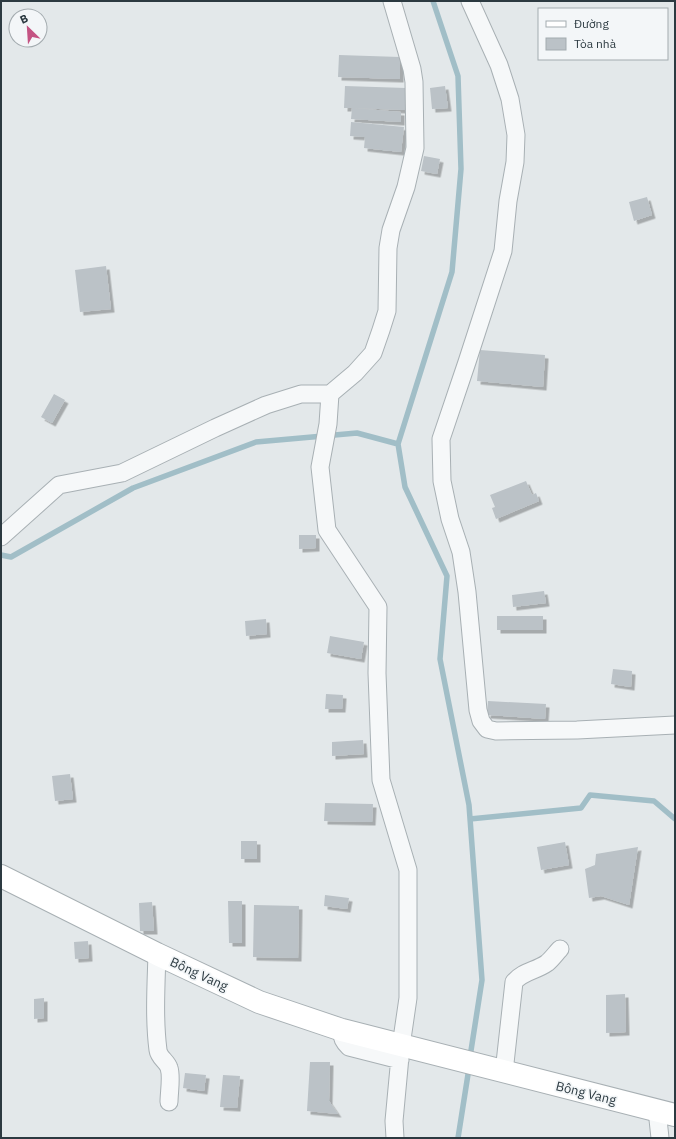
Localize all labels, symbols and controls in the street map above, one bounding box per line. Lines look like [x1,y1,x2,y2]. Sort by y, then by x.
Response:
north arrow [8,8,48,48]
legend [538,8,668,60]
text: B [17,11,30,27]
text: Đường [574,16,609,31]
text: Tòa nhà [574,36,617,51]
street label: Bông Vang [167,953,231,995]
street label: Bông Vang [554,1077,618,1109]

